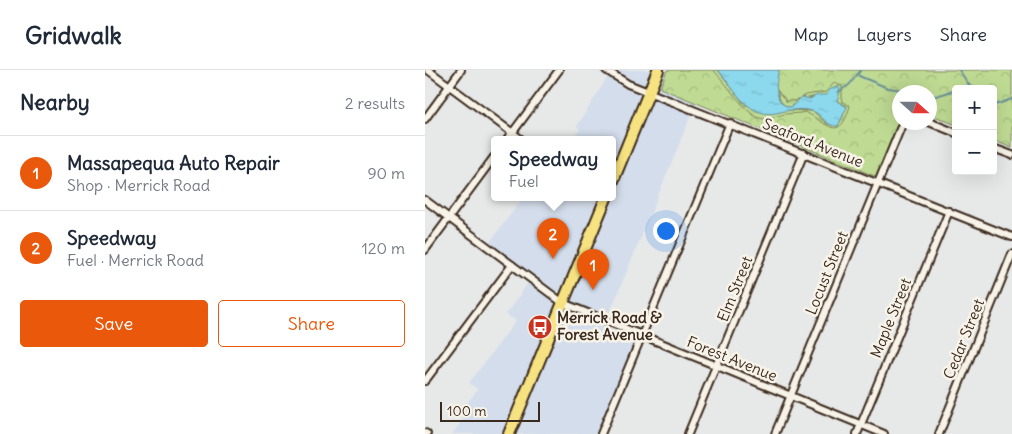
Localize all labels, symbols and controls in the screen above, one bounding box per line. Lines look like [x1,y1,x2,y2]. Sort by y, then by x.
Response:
text: Gridwalk [25,20,122,50]
text: Map [793,23,828,46]
text: Layers [856,23,912,46]
text: Share [940,23,987,46]
north arrow [892,85,937,130]
map controls [952,85,997,175]
button: + [952,85,997,130]
text: Nearby [20,89,90,116]
text: 2 results [345,93,405,113]
street label: Seaford Avenue [760,114,866,171]
button: − [952,130,997,175]
popup [491,136,616,201]
text: Speedway [509,147,598,171]
text: Massapequa Auto Repair [67,151,280,175]
text: 1 [33,163,39,183]
text: 90 m [367,163,405,183]
text: Fuel [509,171,539,191]
text: Shop · Merrick Road [67,175,210,195]
pin: 2 [537,218,569,259]
your location [653,218,679,244]
text: Speedway [67,226,157,250]
street label: Locust Street [801,228,852,317]
text: 2 [32,238,40,258]
text: 120 m [362,238,405,258]
pin: 1 [577,249,609,290]
text: Fuel · Merrick Road [67,250,204,270]
street label: Elm Street [713,253,756,324]
street label: Maple Street [866,275,915,360]
street label: Cedar Street [939,296,988,382]
button: Save [20,300,208,347]
button: Share [218,300,405,347]
place label: Merrick Road & Forest Avenue [557,308,662,344]
bus stop icon: Merrick Road & Forest Avenue [527,314,553,340]
street label: Forest Avenue [684,332,780,385]
scale bar [440,399,540,422]
text: 100 m [447,402,487,420]

